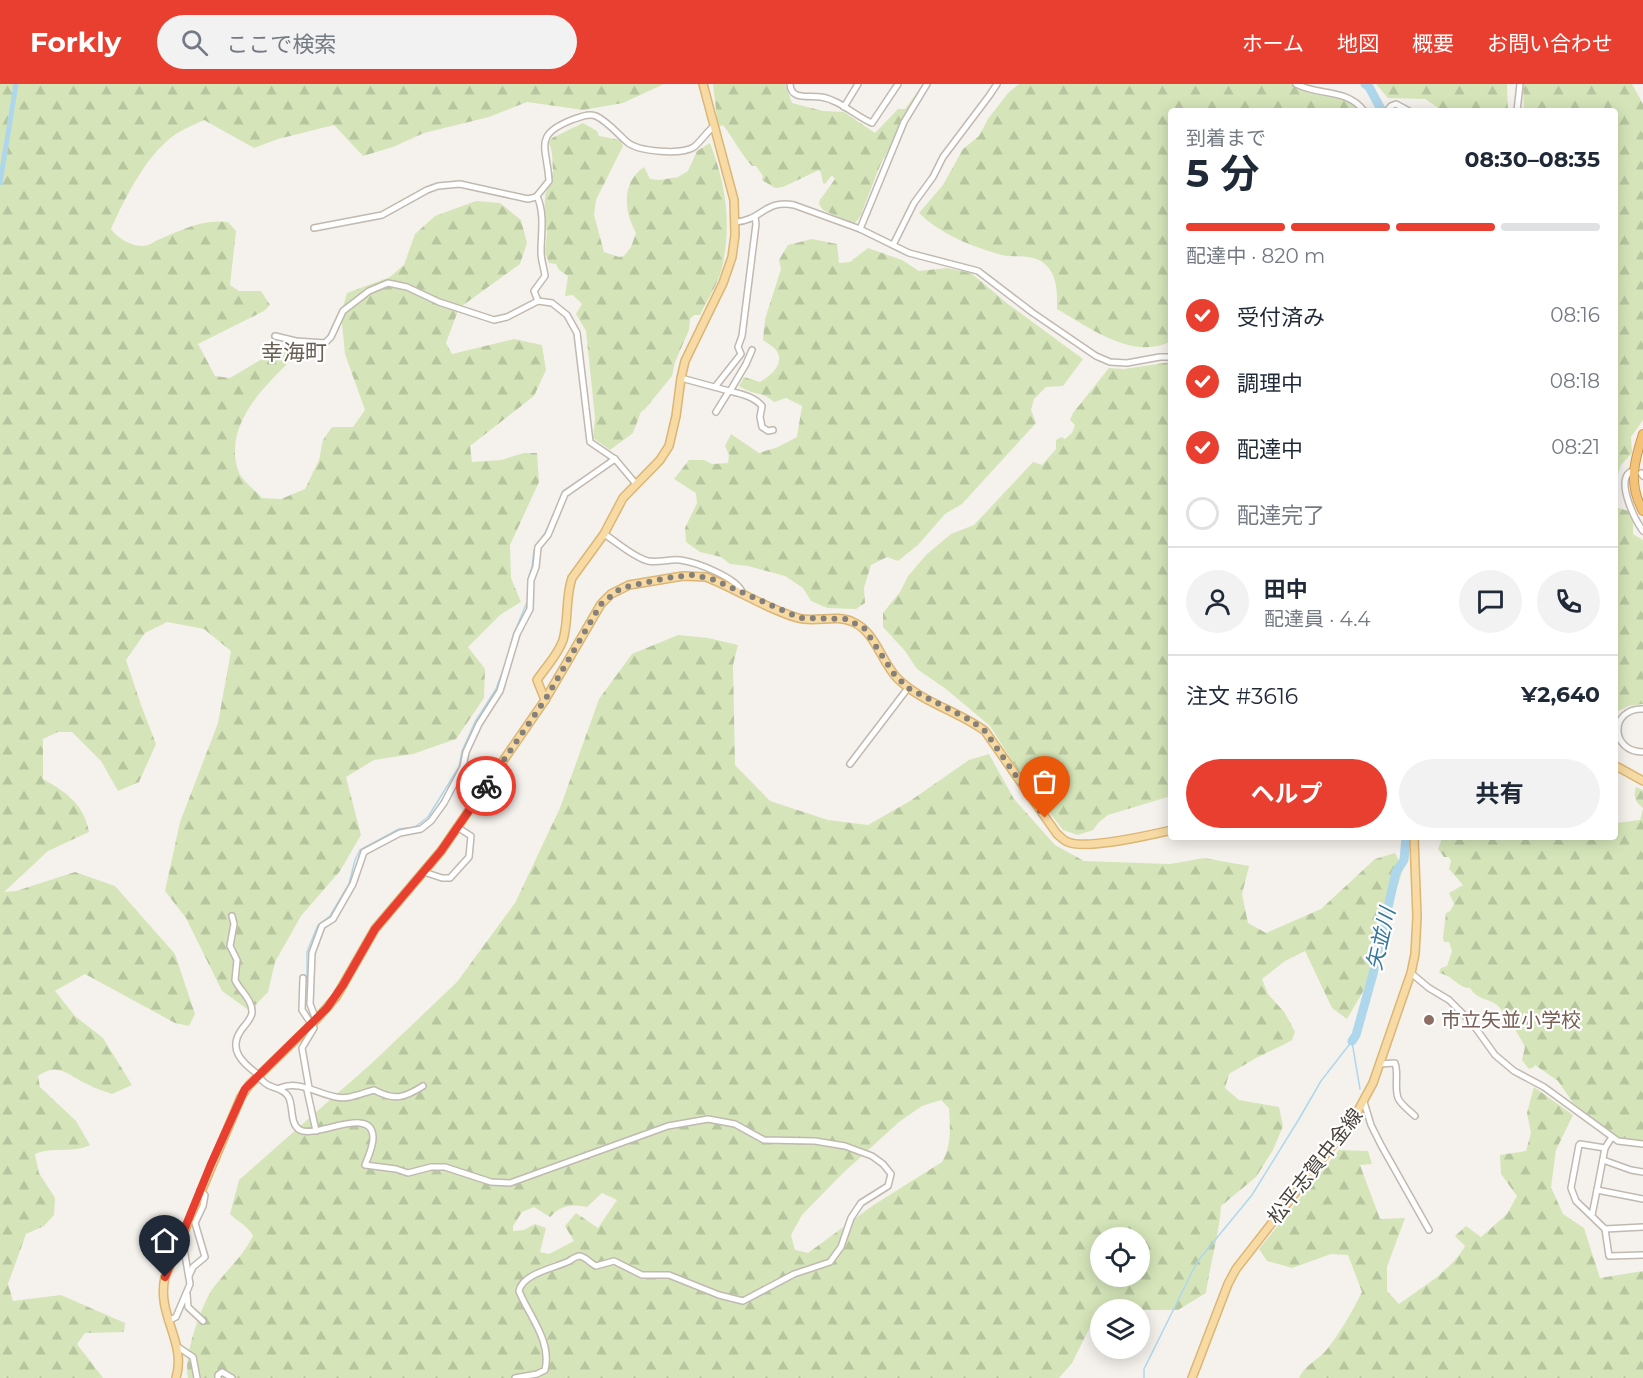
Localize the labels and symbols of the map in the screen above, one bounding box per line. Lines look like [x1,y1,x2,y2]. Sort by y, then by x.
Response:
district label: 幸海町 [261,339,327,366]
courier [456,756,516,816]
pin [1019,756,1070,818]
water label: 矢並川 [1361,903,1400,972]
place label: 市立矢並小学校 [1441,1008,1581,1032]
marker: 市立矢並小学校 [1422,1013,1436,1027]
street label: 松平志賀中金線 [1262,1103,1368,1229]
pin [139,1215,190,1277]

